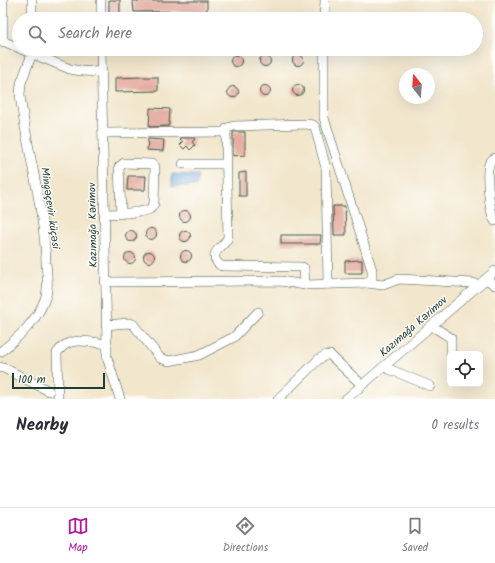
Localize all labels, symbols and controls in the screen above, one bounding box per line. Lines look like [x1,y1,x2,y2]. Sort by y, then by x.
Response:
search box [12,12,483,56]
text: Search here [58,22,132,46]
icon: search [26,23,48,45]
north arrow [399,68,435,104]
street label: Mingəçevir küçəsi [35,166,65,251]
street label: Kazımağa Kərimov [83,182,103,268]
street label: Kazımağa Kərimov [376,292,452,362]
map controls [447,351,483,387]
button: locate [447,351,483,387]
scale bar [12,371,105,390]
text: 100 m [18,371,46,389]
text: Nearby [16,412,68,439]
text: 0 results [432,415,479,436]
tab: Map [67,515,89,557]
tab: Directions [223,515,268,557]
tab: Saved [402,515,428,557]

